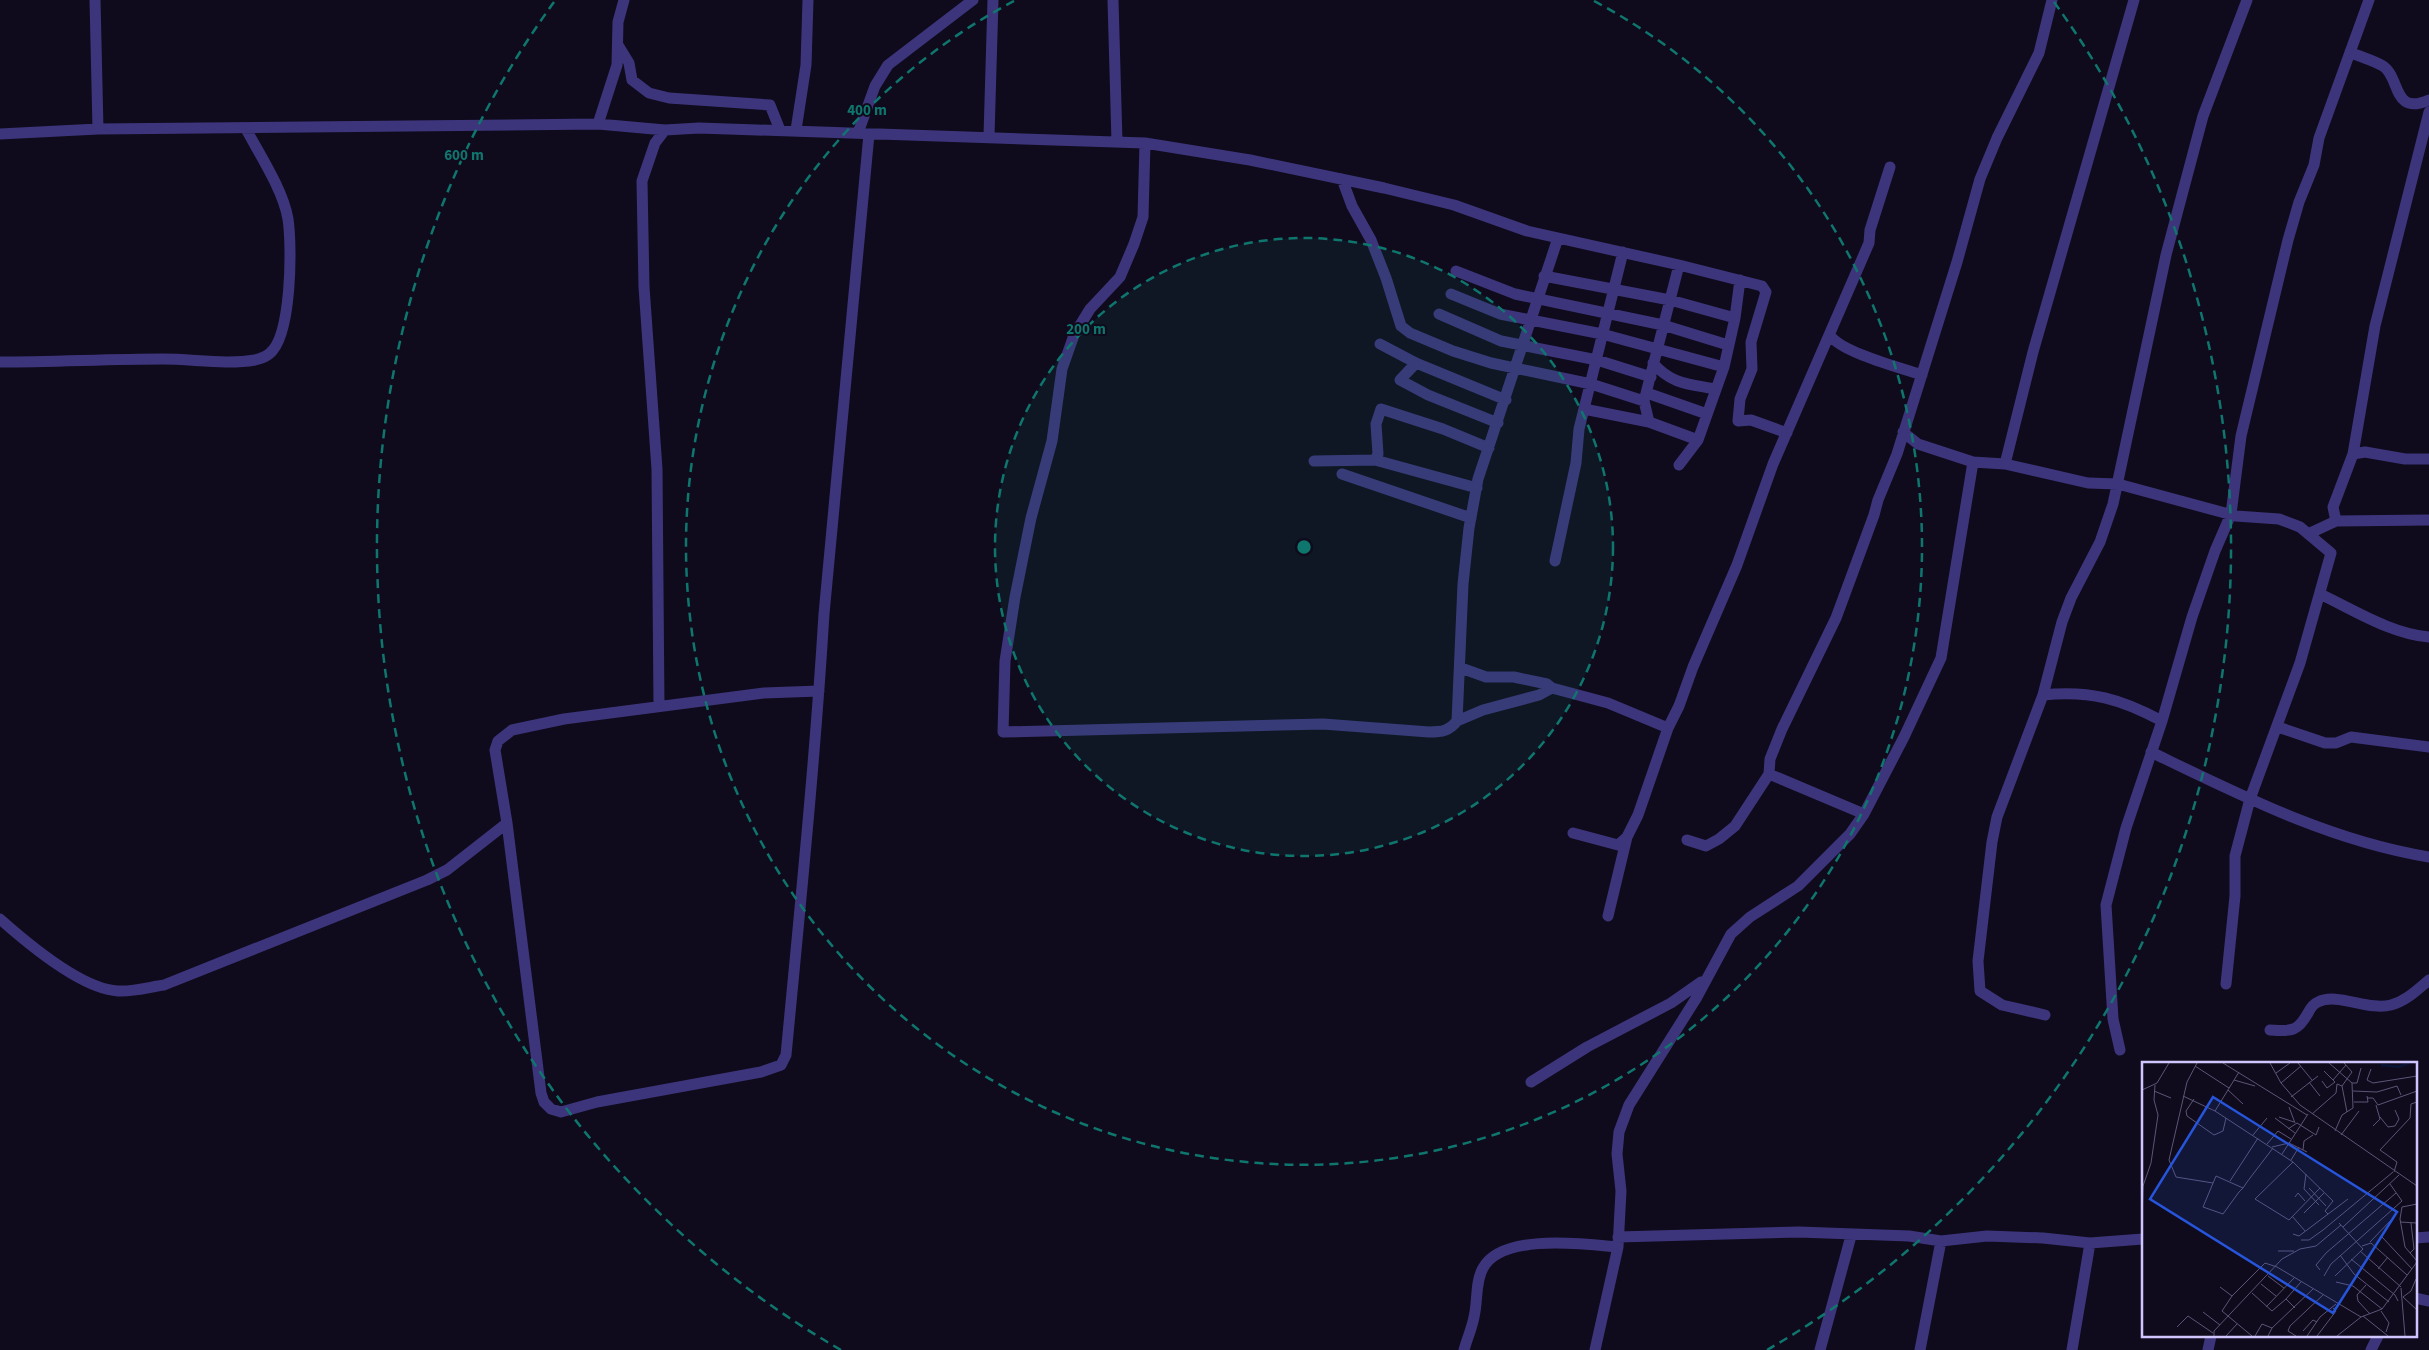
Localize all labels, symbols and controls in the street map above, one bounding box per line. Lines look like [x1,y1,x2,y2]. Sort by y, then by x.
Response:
text: 400 m [847,100,887,121]
text: 600 m [444,145,484,166]
text: 200 m [1066,319,1106,340]
centre of rings [1295,538,1313,556]
inset map [2142,1062,2416,1338]

